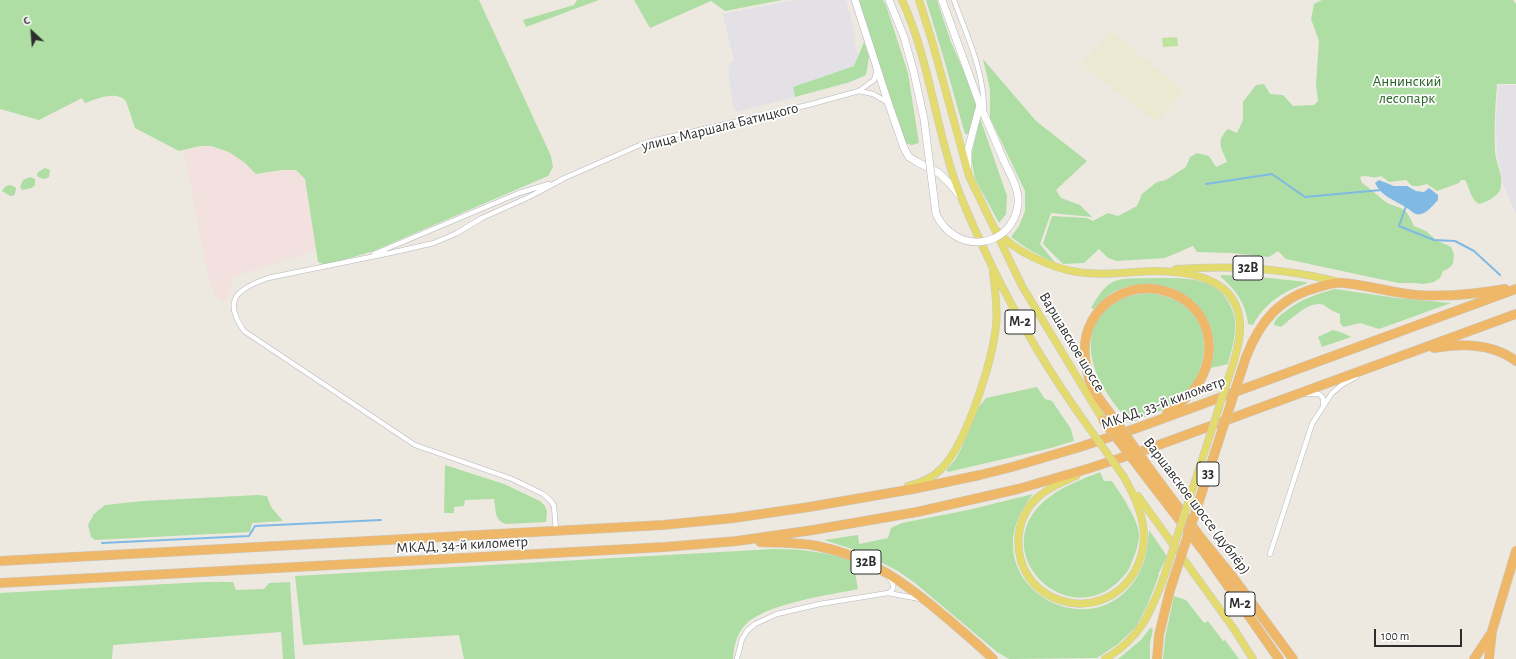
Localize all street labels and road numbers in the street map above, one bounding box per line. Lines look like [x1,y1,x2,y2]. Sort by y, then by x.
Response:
street label: улица Маршала Батицкого [640,99,800,155]
road number: 32B [1233,256,1263,280]
street label: Варшавское шоссе [1035,289,1109,395]
road number: М-2 [1005,310,1035,334]
street label: МКАД, 33-й километр [1098,372,1228,434]
street label: Варшавское шоссе (дублёр) [1139,434,1255,578]
road number: 33 [1197,462,1219,486]
street label: МКАД, 34-й километр [396,533,528,557]
road number: 32B [851,550,881,574]
road number: М-2 [1225,592,1255,616]

